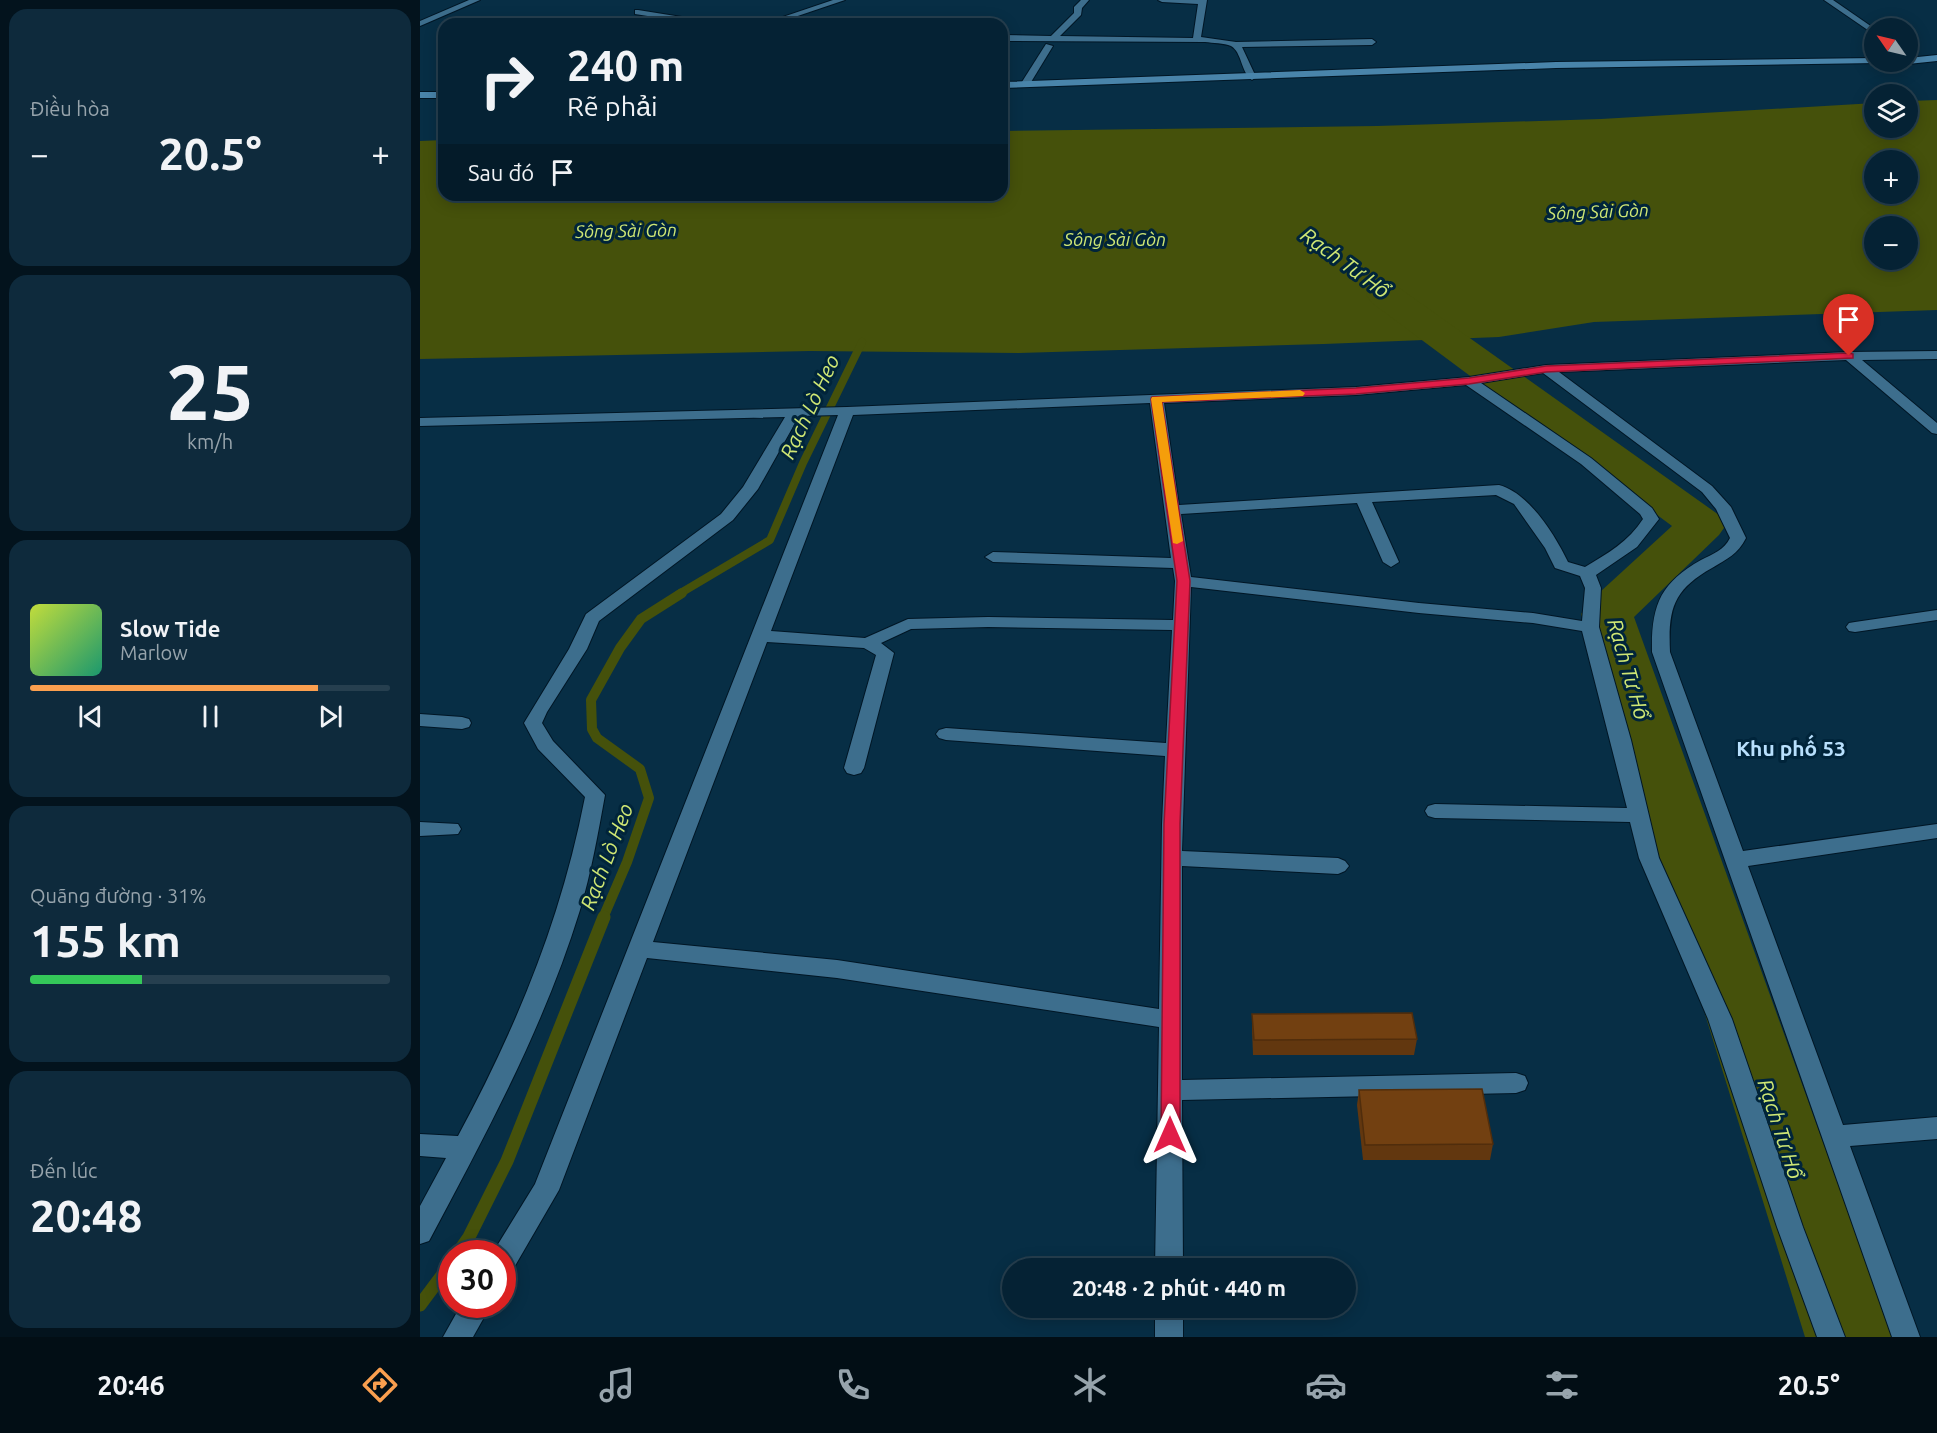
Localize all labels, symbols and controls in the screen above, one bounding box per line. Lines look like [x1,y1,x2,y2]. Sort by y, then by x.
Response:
north arrow [1864,18,1918,72]
map controls [1864,18,1918,270]
icon: right [468,42,546,120]
text: 240 m [567,42,684,89]
button: layers [1864,84,1918,138]
text: Rẽ phải [567,91,658,121]
text: Điều hòa [30,97,110,120]
text: 20.5° [158,128,262,179]
text: − [30,135,49,172]
text: + [371,135,390,172]
button: + [1864,150,1918,204]
icon: arrive [546,156,579,189]
text: Sau đó [468,160,534,185]
water label: Sông Sài Gòn [1546,199,1649,223]
button: − [1864,216,1918,270]
water label: Sông Sài Gòn [574,219,677,241]
water label: Rạch Tư Hổ [1297,222,1396,303]
water label: Sông Sài Gòn [1063,229,1166,249]
pin [1823,294,1874,356]
icon: arrive [1832,303,1865,336]
text: 25 [166,347,254,435]
water label: Rạch Lò Heo [775,351,844,462]
text: km/h [187,430,233,453]
text: Slow Tide [120,616,220,641]
water label: Rạch Tư Hổ [1603,616,1655,723]
text: Marlow [120,641,188,664]
icon: previous [74,700,107,733]
icon: pause [194,700,227,733]
icon: next [314,700,347,733]
district label: Khu phố 53 [1736,734,1846,760]
water label: Rạch Lò Heo [575,800,637,913]
text: Quãng đường · 31% [30,884,206,907]
text: 155 km [30,915,181,966]
water label: Rạch Tư Hổ [1754,1076,1809,1183]
position arrow [1138,1103,1202,1167]
text: Đến lúc [30,1159,97,1182]
text: 20:48 [30,1190,143,1241]
speed limit sign: 30 [438,1240,516,1318]
text: 20:48 · 2 phút · 440 m [1072,1275,1286,1300]
icon: directions [359,1364,401,1406]
icon: music [596,1364,638,1406]
icon: phone [832,1364,874,1406]
icon: climate [1069,1364,1111,1406]
icon: car [1305,1364,1347,1406]
icon: filters [1541,1364,1583,1406]
text: 20:46 [97,1370,165,1400]
text: 20.5° [1778,1370,1840,1400]

